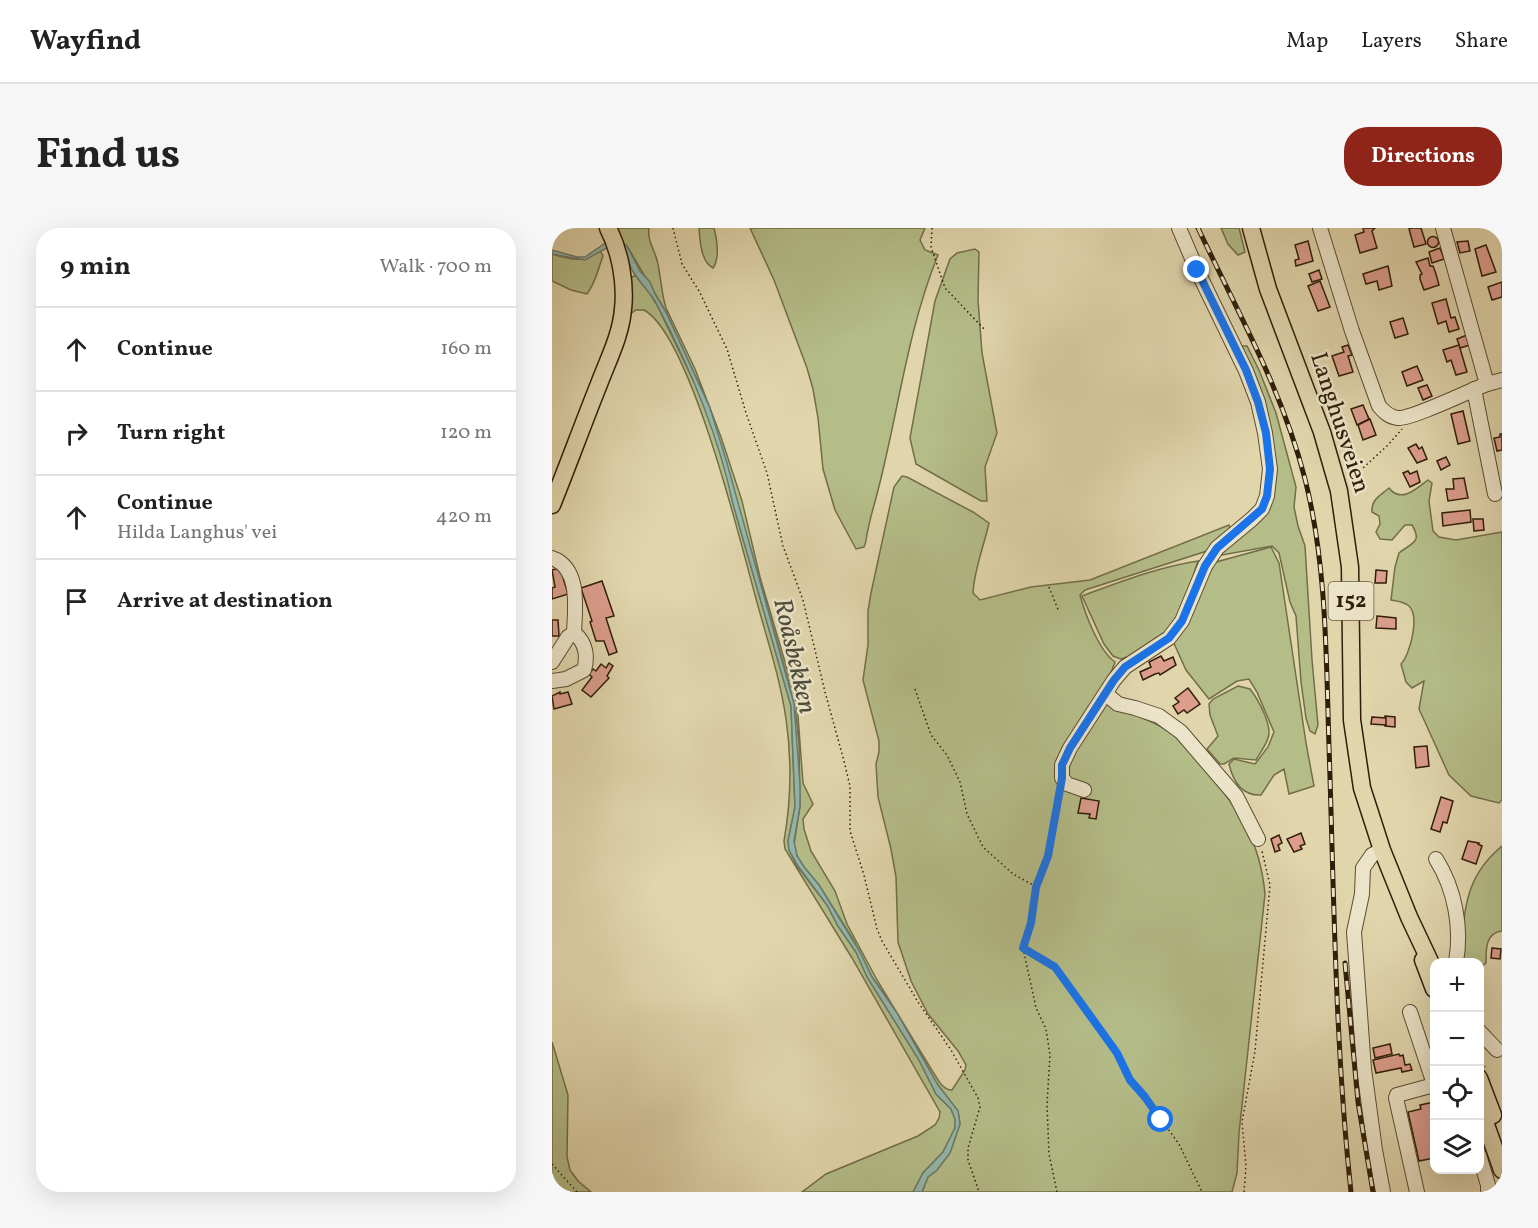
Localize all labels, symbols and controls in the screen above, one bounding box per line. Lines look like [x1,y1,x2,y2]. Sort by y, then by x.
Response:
text: Wayfind [30,22,141,61]
text: Map [1286,27,1328,56]
text: Layers [1361,27,1422,56]
text: Share [1455,27,1508,56]
text: Find us [36,127,180,186]
button: Directions [1344,127,1502,186]
text: 9 min [60,249,131,285]
text: Walk · 700 m [380,253,492,281]
route end [1183,256,1209,282]
icon: ahead [60,333,93,366]
text: Continue [117,334,213,365]
text: 160 m [440,335,492,363]
street label: Langhusveien [1300,348,1378,498]
icon: right [60,417,93,450]
text: Turn right [117,418,225,449]
text: 120 m [440,419,492,447]
text: Continue [117,488,213,519]
icon: ahead [60,501,93,534]
text: 420 m [436,503,492,531]
text: Hilda Langhus' vei [117,519,277,547]
road number: 152 [1328,582,1374,620]
icon: arrive [60,585,93,618]
text: Arrive at destination [117,586,333,617]
water label: Roåsbekken [763,595,825,717]
map controls [1430,958,1484,1174]
button: + [1430,958,1484,1012]
button: − [1430,1012,1484,1066]
button: locate [1430,1066,1484,1120]
route start [1147,1106,1173,1132]
button: layers [1430,1120,1484,1174]

